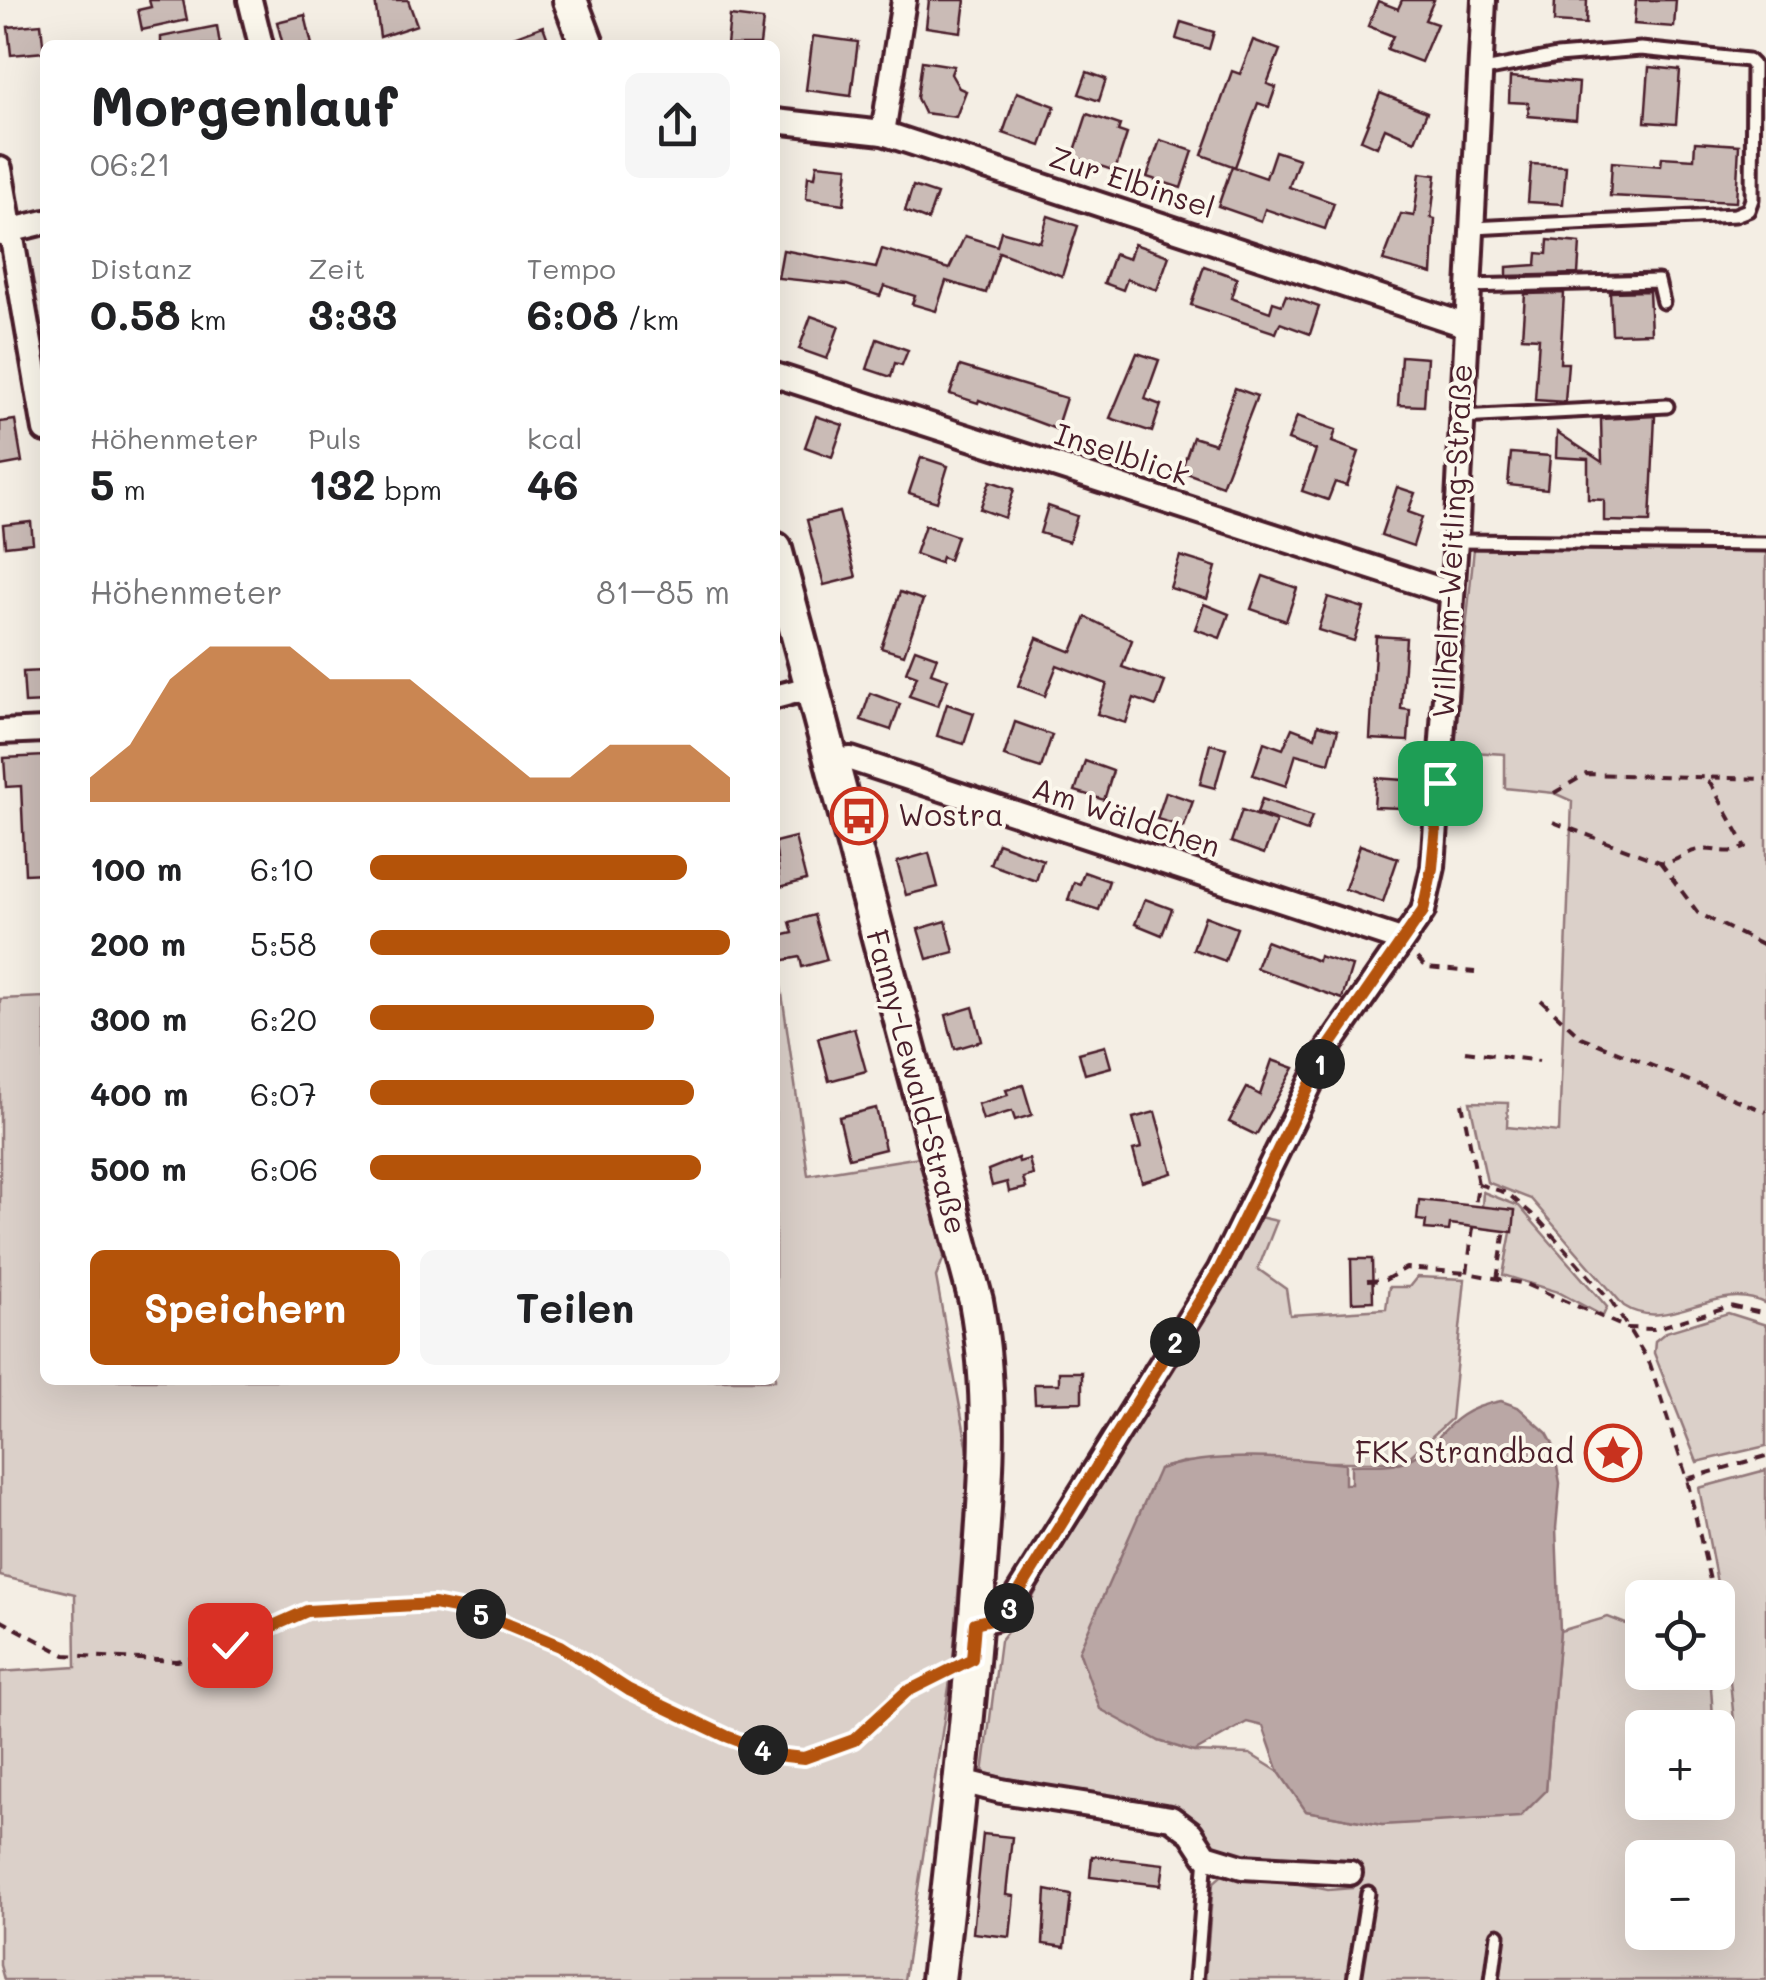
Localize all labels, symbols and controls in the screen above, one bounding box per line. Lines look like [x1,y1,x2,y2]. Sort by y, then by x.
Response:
text: Morgenlauf [90,68,397,140]
button: share [625,73,730,178]
street label: Zur Elbinsel [1045,136,1220,227]
text: 06:21 [90,142,171,184]
text: Distanz [90,250,192,286]
text: Zeit [308,250,365,286]
text: Tempo [527,250,616,286]
text: 0.58 [90,286,181,341]
text: 3:33 [308,286,397,341]
text: 6:08 [527,286,618,341]
text: km [181,301,227,337]
text: /km [618,301,679,337]
street label: Wilhelm-Weitling-Straße [1422,363,1480,719]
street label: Inselblick [1050,412,1195,494]
text: Höhenmeter [90,420,259,456]
text: Puls [308,420,361,456]
text: kcal [527,420,582,456]
text: 5 [90,456,115,511]
text: 132 [308,456,376,511]
text: 46 [527,456,579,511]
text: m [115,471,146,507]
text: bpm [376,471,442,507]
text: Höhenmeter [90,570,283,612]
text: 81–85 m [596,570,730,612]
pin [1398,741,1483,826]
icon: arrive [1413,756,1468,811]
street label: Am Wäldchen [1027,767,1226,865]
bus stop icon: Wostra [829,786,889,846]
place label: Wostra [898,794,1004,834]
text: 100 m [90,847,182,889]
text: 6:10 [250,847,313,889]
text: 200 m [90,922,186,964]
text: 5:58 [250,922,317,964]
street label: Fanny-Lewald-Straße [858,925,978,1238]
text: 300 m [90,997,187,1039]
text: 6:20 [250,997,317,1039]
pin: 1 [1295,1039,1345,1089]
text: 1 [1314,1046,1326,1082]
text: 400 m [90,1072,188,1114]
text: 6:07 [250,1072,317,1114]
text: 500 m [90,1147,187,1189]
text: 6:06 [250,1147,318,1189]
button: Speichern [90,1250,400,1365]
button: Teilen [420,1250,730,1365]
pin: 2 [1150,1317,1200,1367]
text: 2 [1167,1324,1183,1360]
place icon: FKK Strandbad [1583,1423,1643,1483]
place label: FKK Strandbad [1355,1431,1574,1471]
map controls [1625,1580,1735,1950]
button: locate [1625,1580,1735,1690]
pin: 3 [984,1583,1034,1633]
pin: 5 [456,1589,506,1639]
text: 3 [1001,1590,1017,1626]
text: 5 [473,1596,489,1632]
pin [188,1603,273,1688]
icon: check [203,1618,258,1673]
button: + [1625,1710,1735,1820]
pin: 4 [738,1725,788,1775]
text: 4 [754,1732,772,1768]
button: − [1625,1840,1735,1950]

